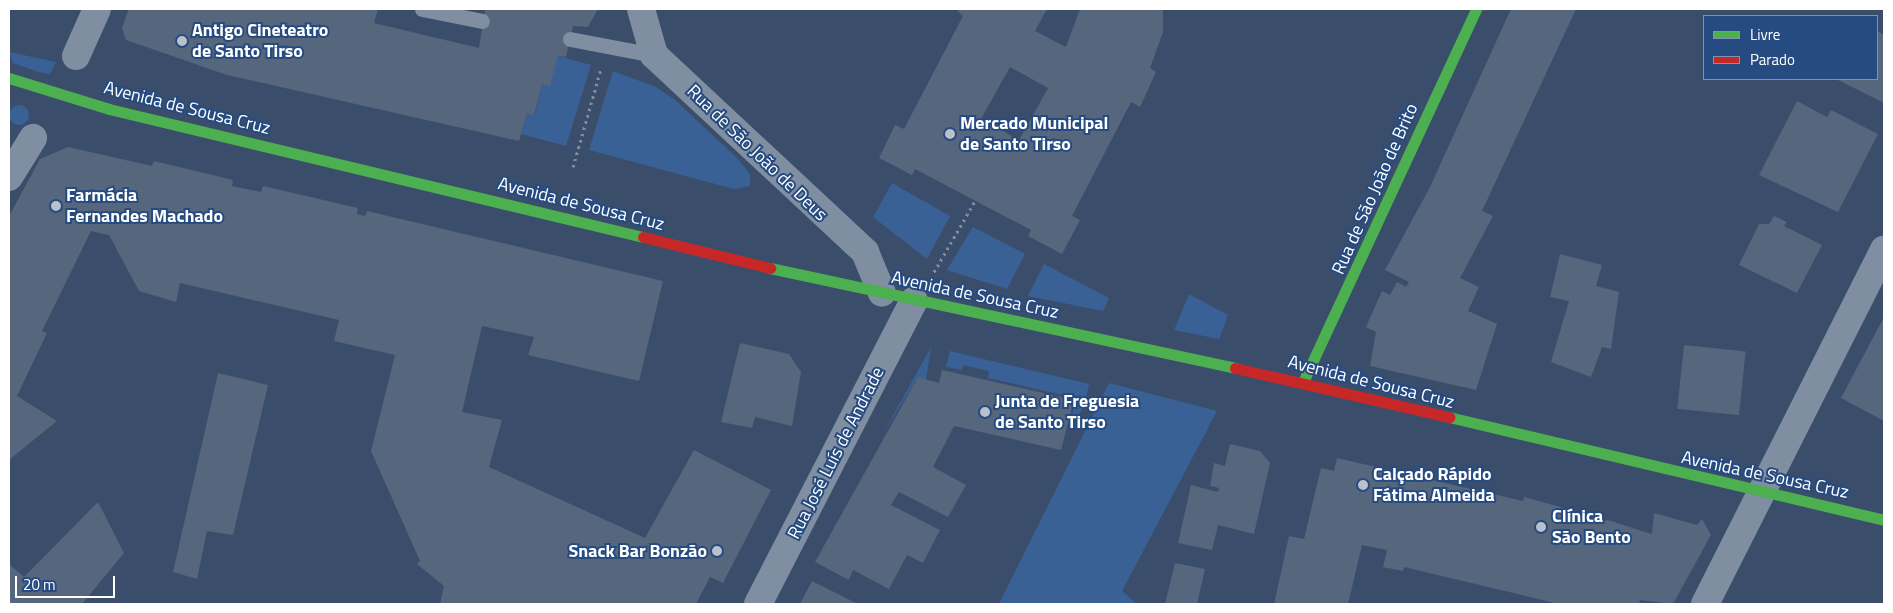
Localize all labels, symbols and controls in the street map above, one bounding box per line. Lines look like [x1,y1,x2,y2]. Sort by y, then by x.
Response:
legend [1703,15,1878,80]
place label: Antigo Cineteatro de Santo Tirso [192,20,328,62]
text: Livre [1750,23,1780,46]
marker: Antigo Cineteatro de Santo Tirso [176,35,188,47]
text: Parado [1750,48,1795,71]
street label: Avenida de Sousa Cruz [102,77,272,139]
street label: Rua de São João de Deus [682,80,832,226]
street label: Rua de São João de Brito [1327,100,1423,278]
place label: Mercado Municipal de Santo Tirso [960,113,1108,156]
marker: Mercado Municipal de Santo Tirso [944,128,956,140]
street label: Avenida de Sousa Cruz [496,173,666,235]
place label: Farmácia Fernandes Machado [66,185,223,228]
marker: Farmácia Fernandes Machado [50,200,62,212]
street label: Avenida de Sousa Cruz [889,267,1061,323]
street label: Avenida de Sousa Cruz [1286,351,1456,413]
street label: Rua José Luís de Andrade [783,363,889,543]
place label: Junta de Freguesia de Santo Tirso [995,391,1139,434]
marker: Junta de Freguesia de Santo Tirso [979,406,991,418]
street label: Avenida de Sousa Cruz [1679,447,1851,503]
place label: Calçado Rápido Fátima Almeida [1373,464,1495,506]
marker: Calçado Rápido Fátima Almeida [1357,479,1369,491]
place label: Clínica São Bento [1552,506,1631,548]
marker: Clínica São Bento [1534,520,1548,534]
place label: Snack Bar Bonzão [569,540,707,562]
marker: Snack Bar Bonzão [711,545,723,557]
scale bar [18,566,118,598]
text: 20 m [23,573,56,596]

